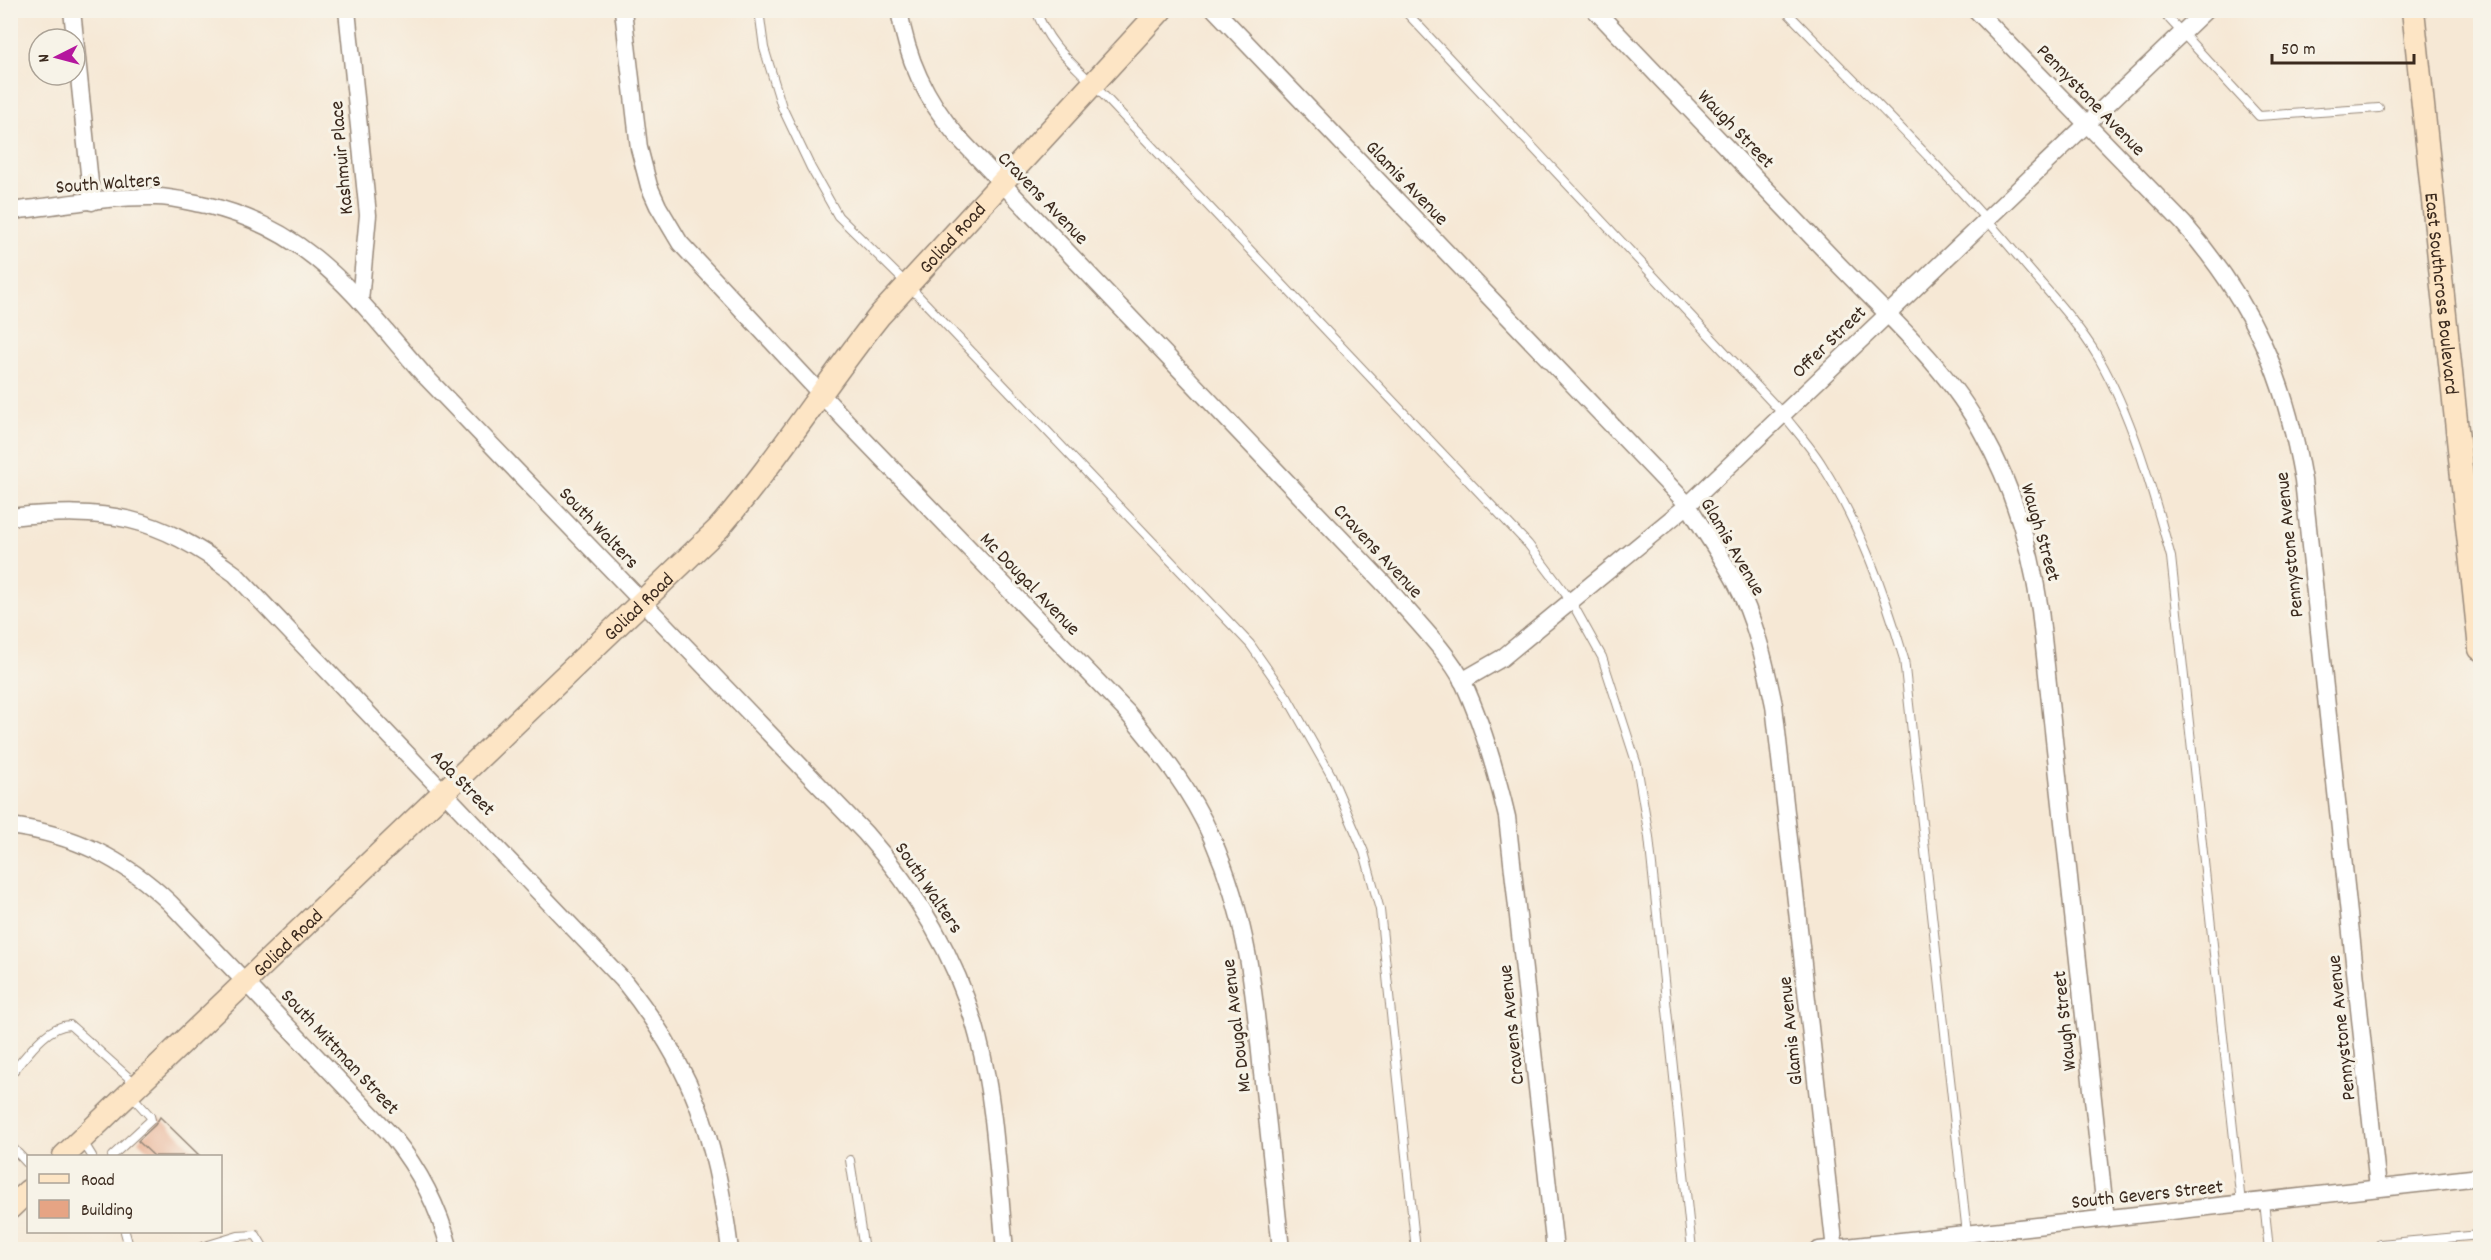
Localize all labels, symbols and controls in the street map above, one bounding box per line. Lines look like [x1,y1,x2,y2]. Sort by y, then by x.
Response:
north arrow [27,27,87,87]
scale bar [2272,27,2414,65]
text: 50 m [2281,38,2316,63]
street label: Pennystone Avenue [2029,39,2151,164]
text: N [33,53,56,63]
street label: Waugh Street [1690,84,1780,176]
street label: Kashmuir Place [324,99,362,216]
street label: Glamis Avenue [1358,135,1454,233]
street label: Cravens Avenue [990,146,1094,252]
street label: South Walters [55,167,162,203]
street label: East Southcross Boulevard [2415,191,2464,396]
street label: Goliad Road [914,197,994,281]
street label: Offer Street [1786,300,1874,386]
street label: Pennystone Avenue [2269,470,2313,619]
street label: Waugh Street [2012,481,2066,585]
street label: South Walters [551,482,644,577]
street label: Glamis Avenue [1692,493,1771,602]
street label: Cravens Avenue [1325,498,1428,606]
street label: Mc Dougal Avenue [972,527,1086,643]
street label: Goliad Road [598,567,681,649]
street label: Ada Street [423,745,501,824]
street label: South Walters [887,837,969,940]
street label: Goliad Road [248,904,331,985]
street label: Pennystone Avenue [2321,953,2365,1102]
street label: Mc Dougal Avenue [1216,957,1260,1094]
street label: Cravens Avenue [1493,963,1533,1086]
street label: Waugh Street [2047,969,2085,1072]
street label: Glamis Avenue [1772,975,1812,1087]
street label: South Mittman Street [273,984,405,1122]
legend [27,1155,222,1233]
text: Road [81,1169,115,1194]
street label: South Gevers Street [2070,1174,2225,1218]
text: Building [81,1199,133,1224]

